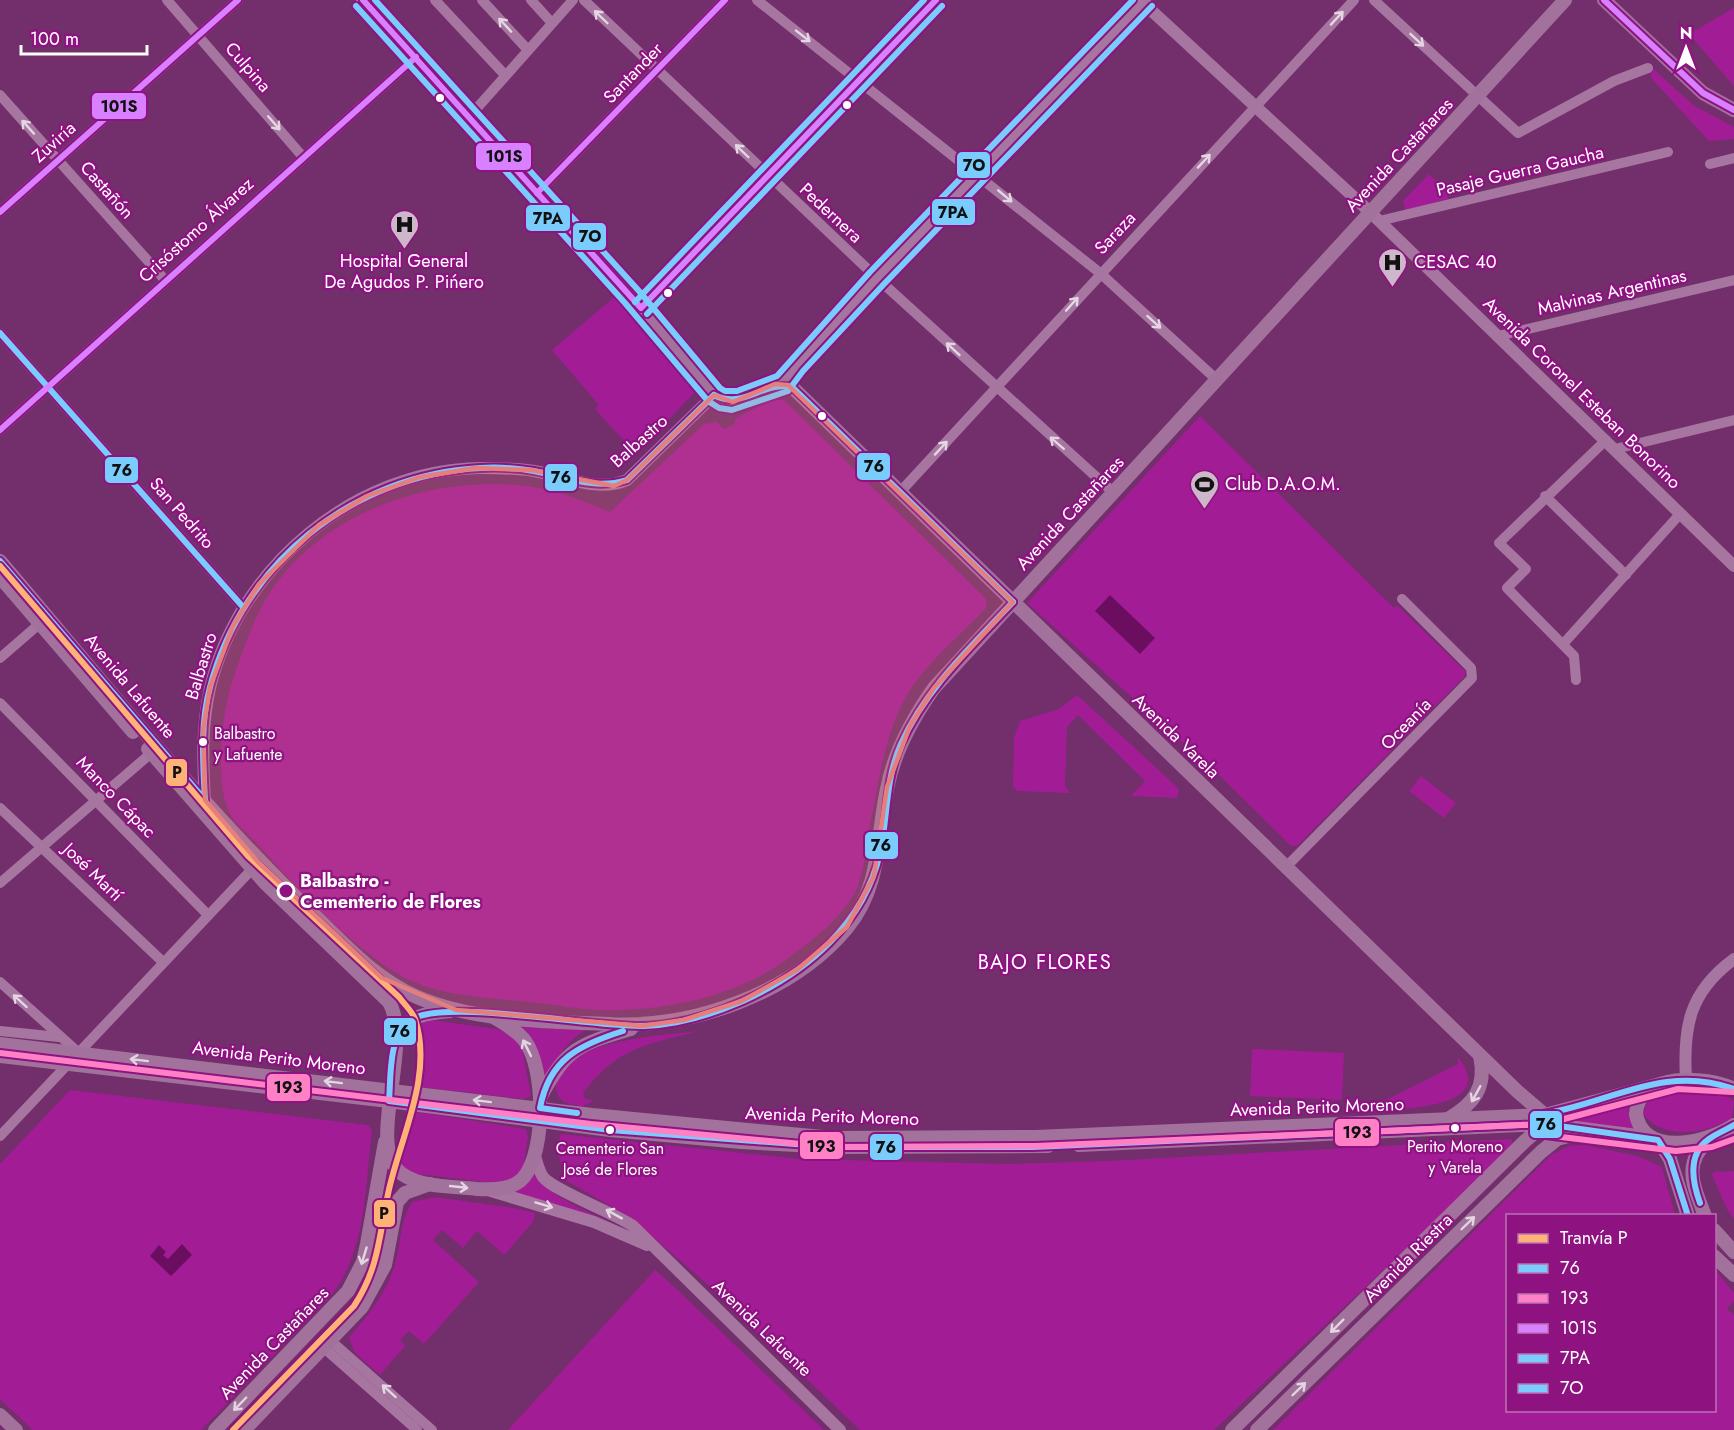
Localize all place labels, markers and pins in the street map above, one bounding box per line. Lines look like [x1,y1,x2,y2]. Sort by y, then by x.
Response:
unlabelled marker [434,92,446,104]
unlabelled marker [841,99,853,111]
hospital icon: Hospital General De Agudos P. Pińero [388,208,420,250]
hospital icon: CESAC 40 [1377,246,1409,288]
place label: Hospital General De Agudos P. Pińero [324,248,484,295]
place label: CESAC 40 [1414,249,1497,275]
unlabelled marker [662,287,674,299]
unlabelled marker [816,410,828,422]
sports icon: Club D.A.O.M. [1188,468,1220,510]
place label: Club D.A.O.M. [1225,471,1341,497]
place label: Balbastro y Lafuente [214,722,282,766]
marker: Balbastro y Lafuente [197,736,209,748]
place label: Balbastro - Cementerio de Flores [300,868,481,915]
marker: Balbastro - Cementerio de Flores [277,882,295,900]
marker: Perito Moreno y Varela [1449,1122,1461,1134]
marker: Cementerio San José de Flores [604,1124,616,1136]
place label: Perito Moreno y Varela [1407,1135,1503,1179]
place label: Cementerio San José de Flores [556,1137,664,1181]

